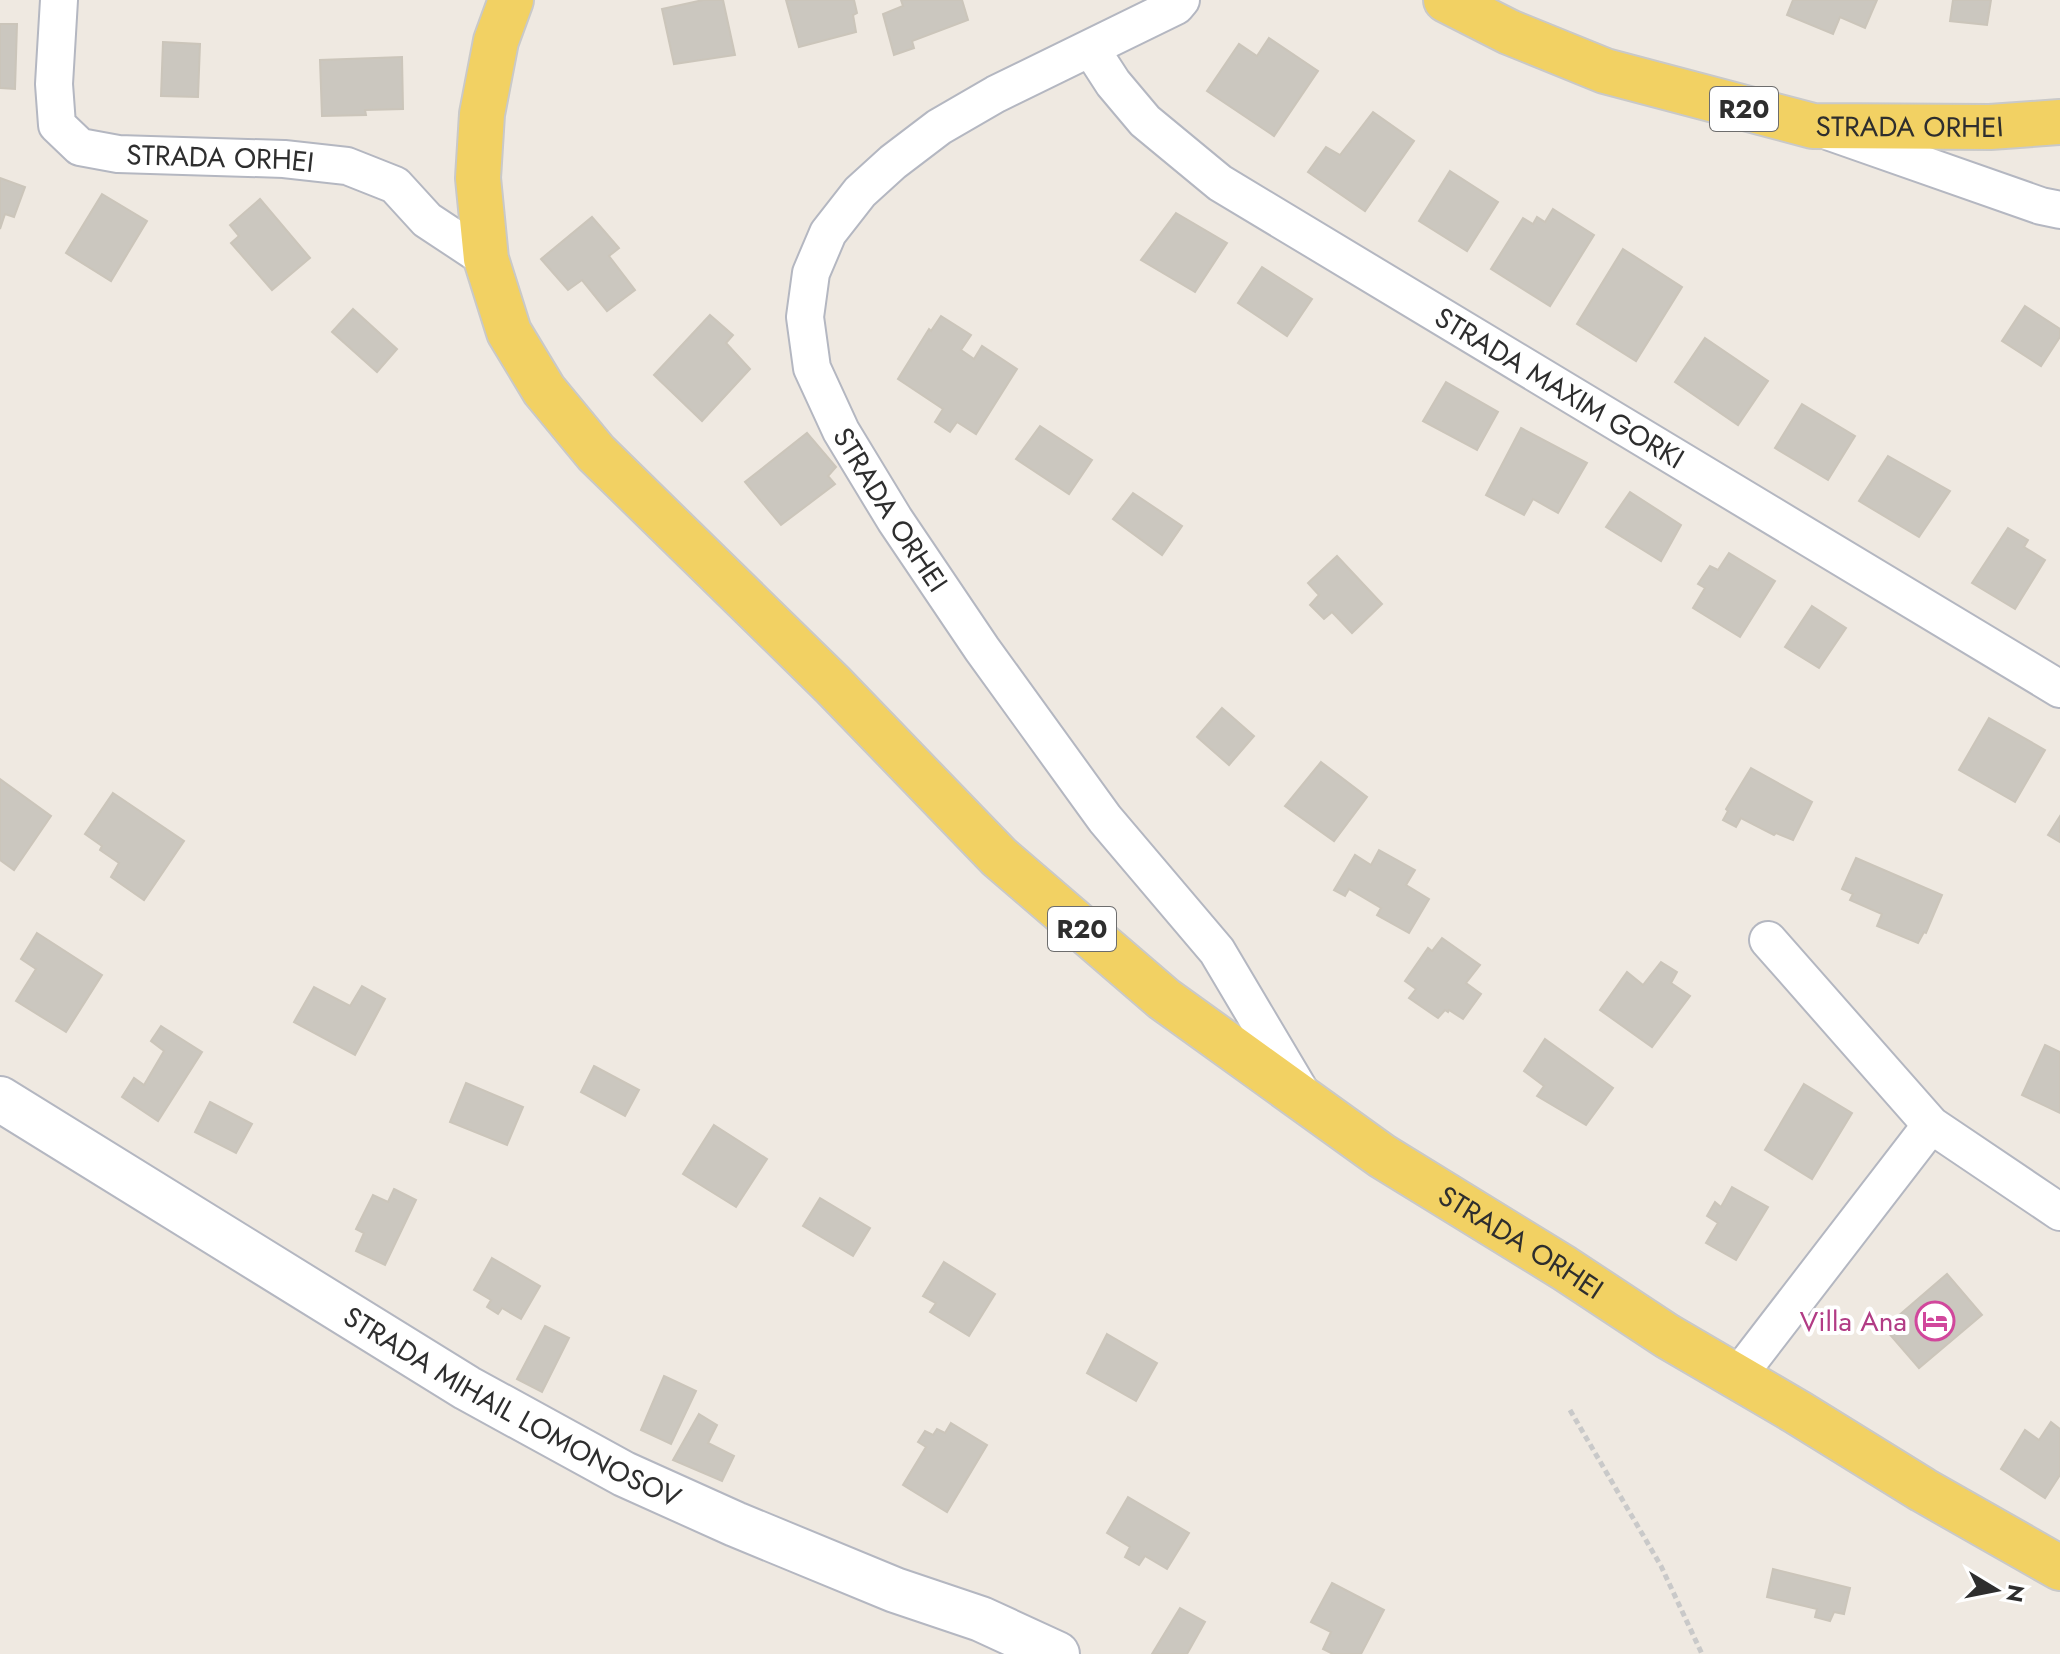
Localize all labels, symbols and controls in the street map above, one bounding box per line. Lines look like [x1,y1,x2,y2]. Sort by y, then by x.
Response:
road number: R20 [1710,87,1778,131]
street label: STRADA ORHEI [1816,106,2005,148]
street label: STRADA ORHEI [126,134,316,183]
street label: STRADA MAXIM GORKI [1427,297,1692,479]
street label: STRADA ORHEI [823,419,958,600]
road number: R20 [1048,907,1116,951]
street label: STRADA ORHEI [1431,1175,1612,1309]
street label: STRADA MIHAIL LOMONOSOV [336,1296,688,1518]
hotel icon: Villa Ana [1914,1300,1956,1342]
place label: Villa Ana [1800,1301,1907,1342]
north arrow [1956,1550,2036,1630]
text: N [1998,1582,2033,1605]

